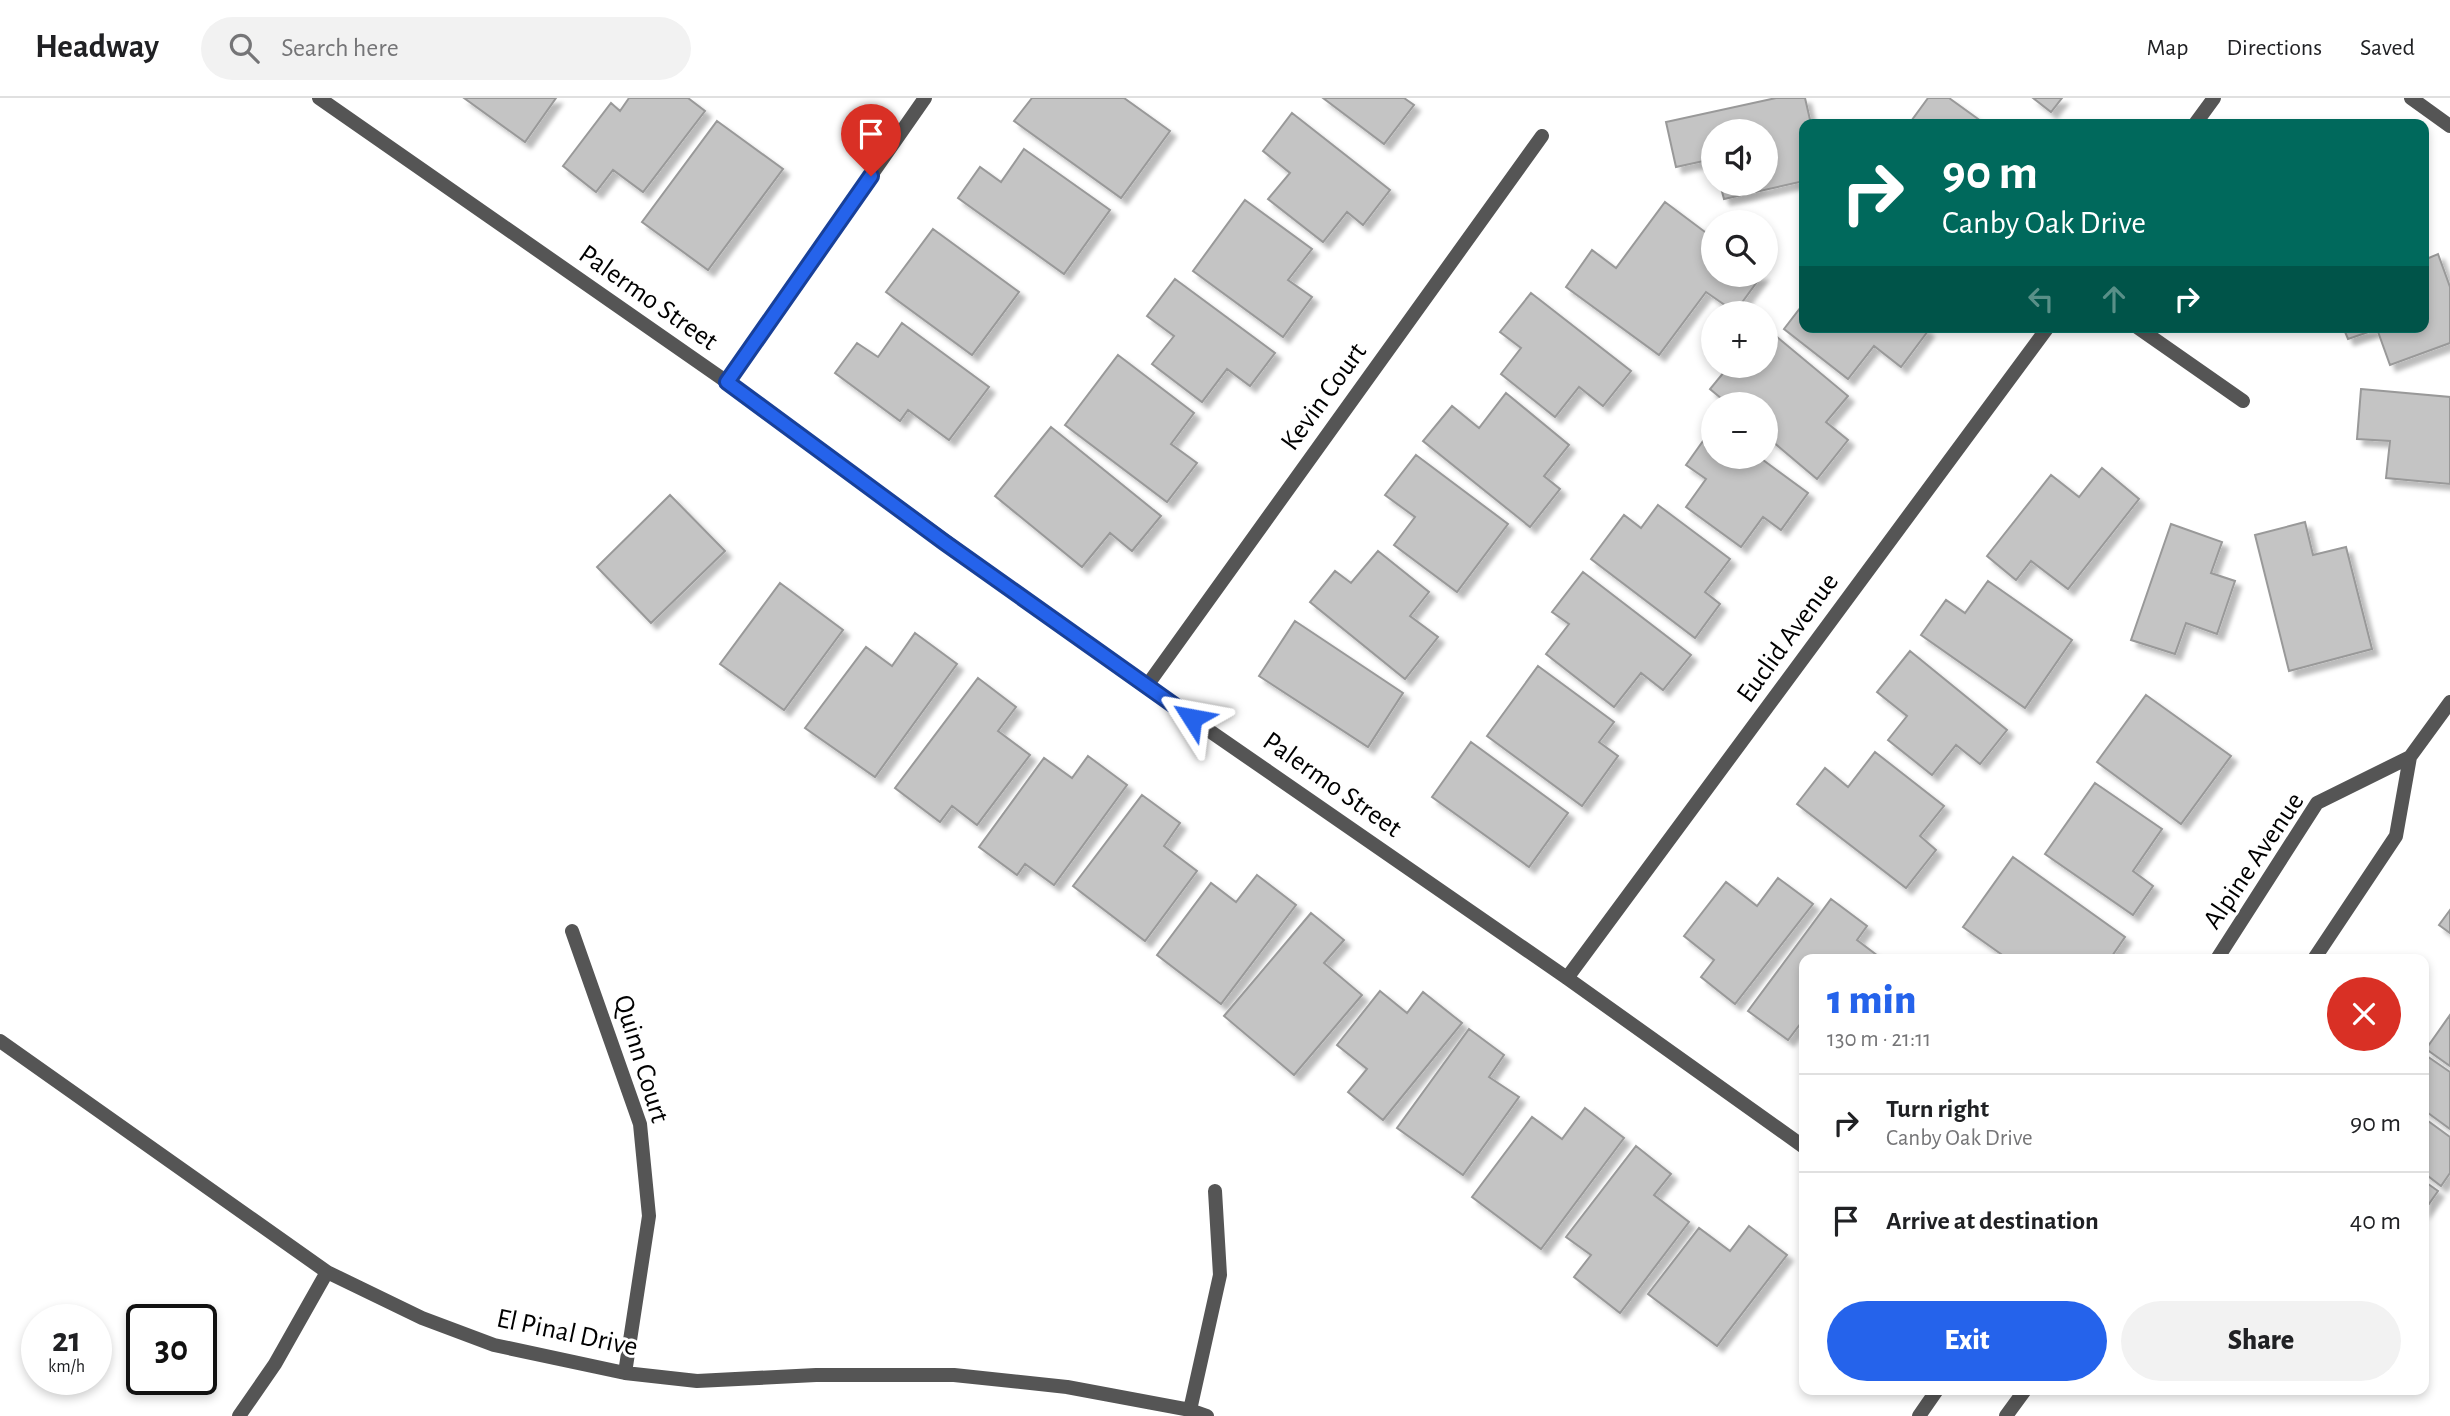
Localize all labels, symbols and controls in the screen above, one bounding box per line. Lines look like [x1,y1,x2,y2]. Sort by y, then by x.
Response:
search box [201,17,691,80]
icon: search [225,29,263,67]
text: Headway [35,31,159,64]
text: Search here [281,35,399,61]
text: Map [2146,36,2188,60]
text: Directions [2226,36,2322,60]
text: Saved [2360,36,2415,60]
pin [841,104,901,176]
icon: arrive [852,115,890,153]
map controls [1701,119,1778,469]
button: sound [1701,119,1778,196]
icon: right [1827,147,1918,238]
text: 90 m [1942,149,2038,198]
text: Canby Oak Drive [1942,207,2146,239]
button: search [1701,210,1778,287]
street label: Palermo Street [573,240,723,356]
icon: left [2022,280,2060,318]
icon: ahead [2095,280,2133,318]
icon: right [2168,280,2206,318]
button: + [1701,301,1778,378]
street label: Kevin Court [1276,338,1372,456]
button: − [1701,392,1778,469]
street label: Euclid Avenue [1732,568,1844,708]
position arrow [1155,681,1229,755]
street label: Palermo Street [1257,727,1407,843]
street label: Alpine Avenue [2198,788,2310,934]
button: close [2327,977,2401,1051]
text: 1 min [1827,979,1916,1021]
street label: Quinn Court [608,992,674,1126]
text: 130 m · 21:11 [1827,1028,1931,1051]
text: Turn right [1886,1096,1989,1122]
icon: right [1827,1104,1865,1142]
text: 90 m [2350,1110,2401,1136]
text: Canby Oak Drive [1886,1127,2033,1150]
icon: arrive [1827,1202,1865,1240]
text: Arrive at destination [1886,1208,2099,1234]
text: 40 m [2350,1208,2401,1234]
button: Exit [1827,1301,2107,1381]
button: Share [2121,1301,2401,1381]
speed limit sign: 30 [126,1304,217,1395]
street label: El Pinal Drive [494,1304,640,1362]
text: 21 [52,1323,81,1358]
text: km/h [48,1358,85,1376]

